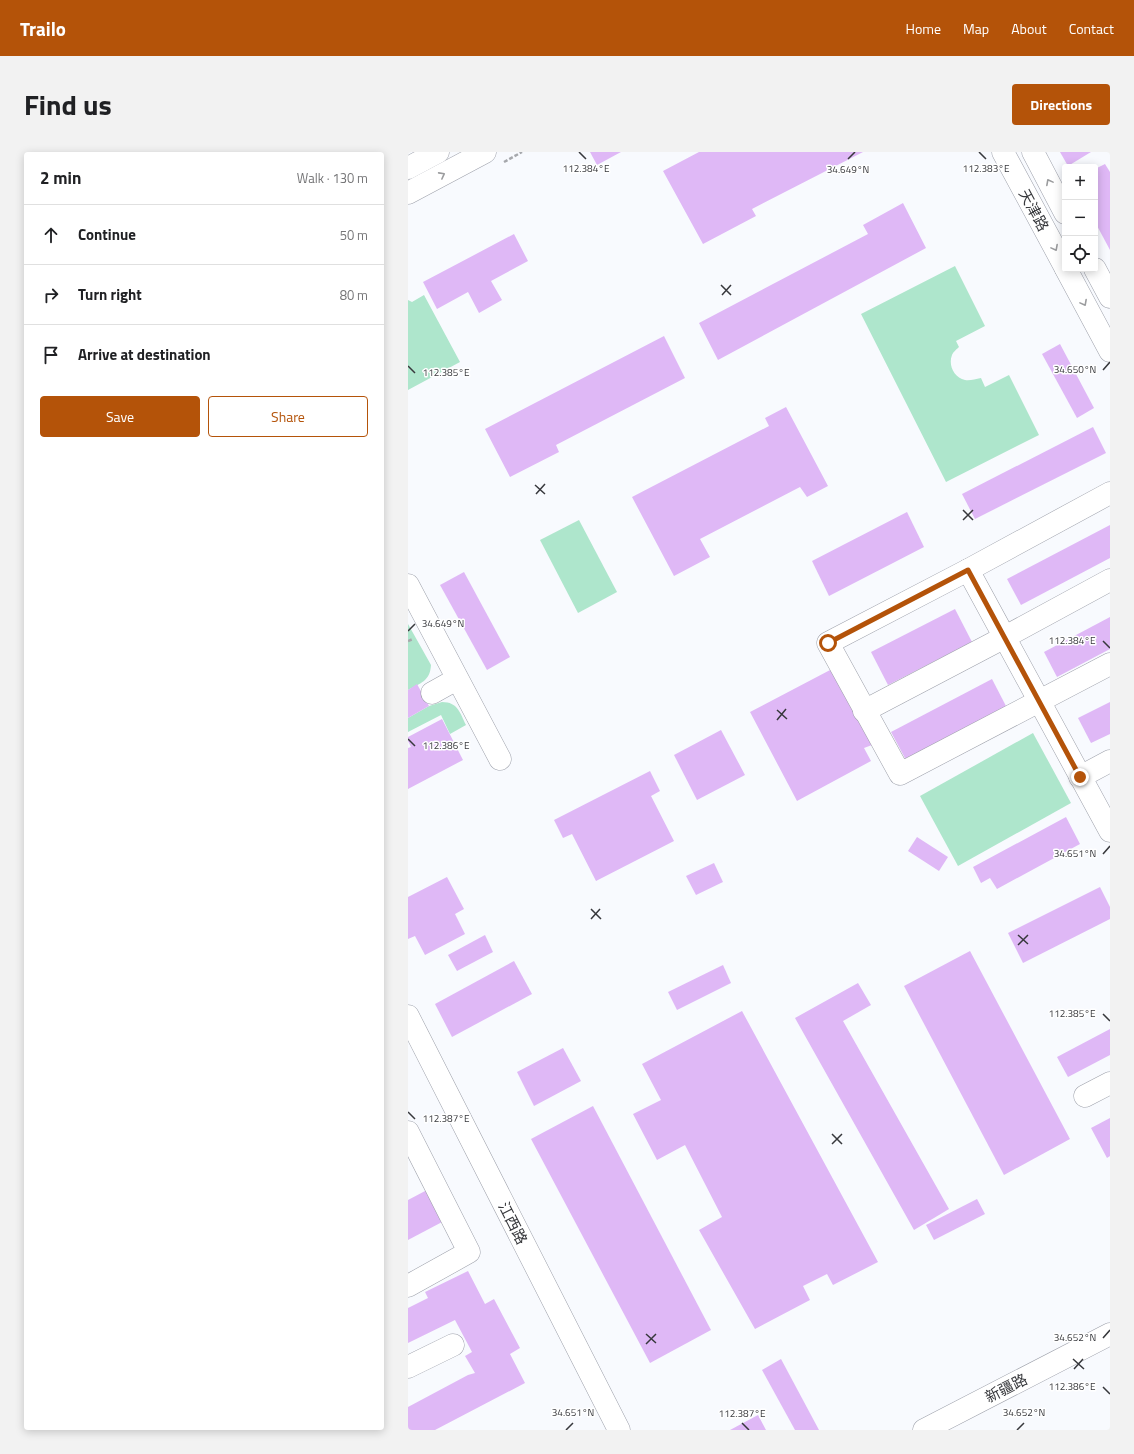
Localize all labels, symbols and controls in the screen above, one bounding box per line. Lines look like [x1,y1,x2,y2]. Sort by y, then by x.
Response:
text: Trailo [20,14,66,43]
text: Home [906,18,941,39]
text: Map [963,18,989,39]
text: About [1011,18,1047,39]
text: Contact [1069,18,1114,39]
text: Find us [24,83,112,126]
button: Directions [1012,84,1110,125]
text: 112.384°E [563,161,610,176]
text: 112.383°E [963,161,1010,176]
text: 34.649°N [827,162,869,177]
map controls [1062,164,1098,272]
button: + [1062,164,1098,200]
text: 2 min [40,165,81,191]
text: Walk · 130 m [297,168,368,188]
one-way arrow [438,172,446,179]
one-way arrow [1046,179,1054,186]
street label: 天津路 [1013,185,1055,235]
button: − [1062,200,1098,236]
text: Continue [78,223,136,246]
icon: ahead [40,224,62,246]
text: 50 m [340,225,368,245]
button: locate [1062,236,1098,272]
one-way arrow [1050,244,1057,251]
text: Turn right [78,283,142,306]
icon: right [40,284,62,306]
text: 80 m [340,285,368,305]
one-way arrow [1080,299,1087,307]
text: Arrive at destination [78,343,211,366]
icon: arrive [40,344,62,366]
text: 34.650°N [1054,362,1096,377]
text: 112.385°E [423,365,470,380]
button: Save [40,396,200,437]
button: Share [208,396,368,437]
text: 34.649°N [422,616,464,631]
text: 112.384°E [1049,633,1096,648]
route start [819,634,837,652]
text: 112.386°E [423,738,470,753]
route end [1071,768,1089,786]
text: 34.651°N [1054,846,1096,861]
text: 112.385°E [1049,1006,1096,1021]
text: 112.387°E [423,1111,470,1126]
street label: 江西路 [493,1198,533,1248]
text: 34.652°N [1054,1330,1096,1345]
street label: 新疆路 [981,1368,1031,1408]
text: 112.386°E [1049,1379,1096,1394]
text: 34.651°N [552,1405,594,1420]
text: 34.652°N [1003,1405,1045,1420]
text: 112.387°E [719,1406,766,1421]

